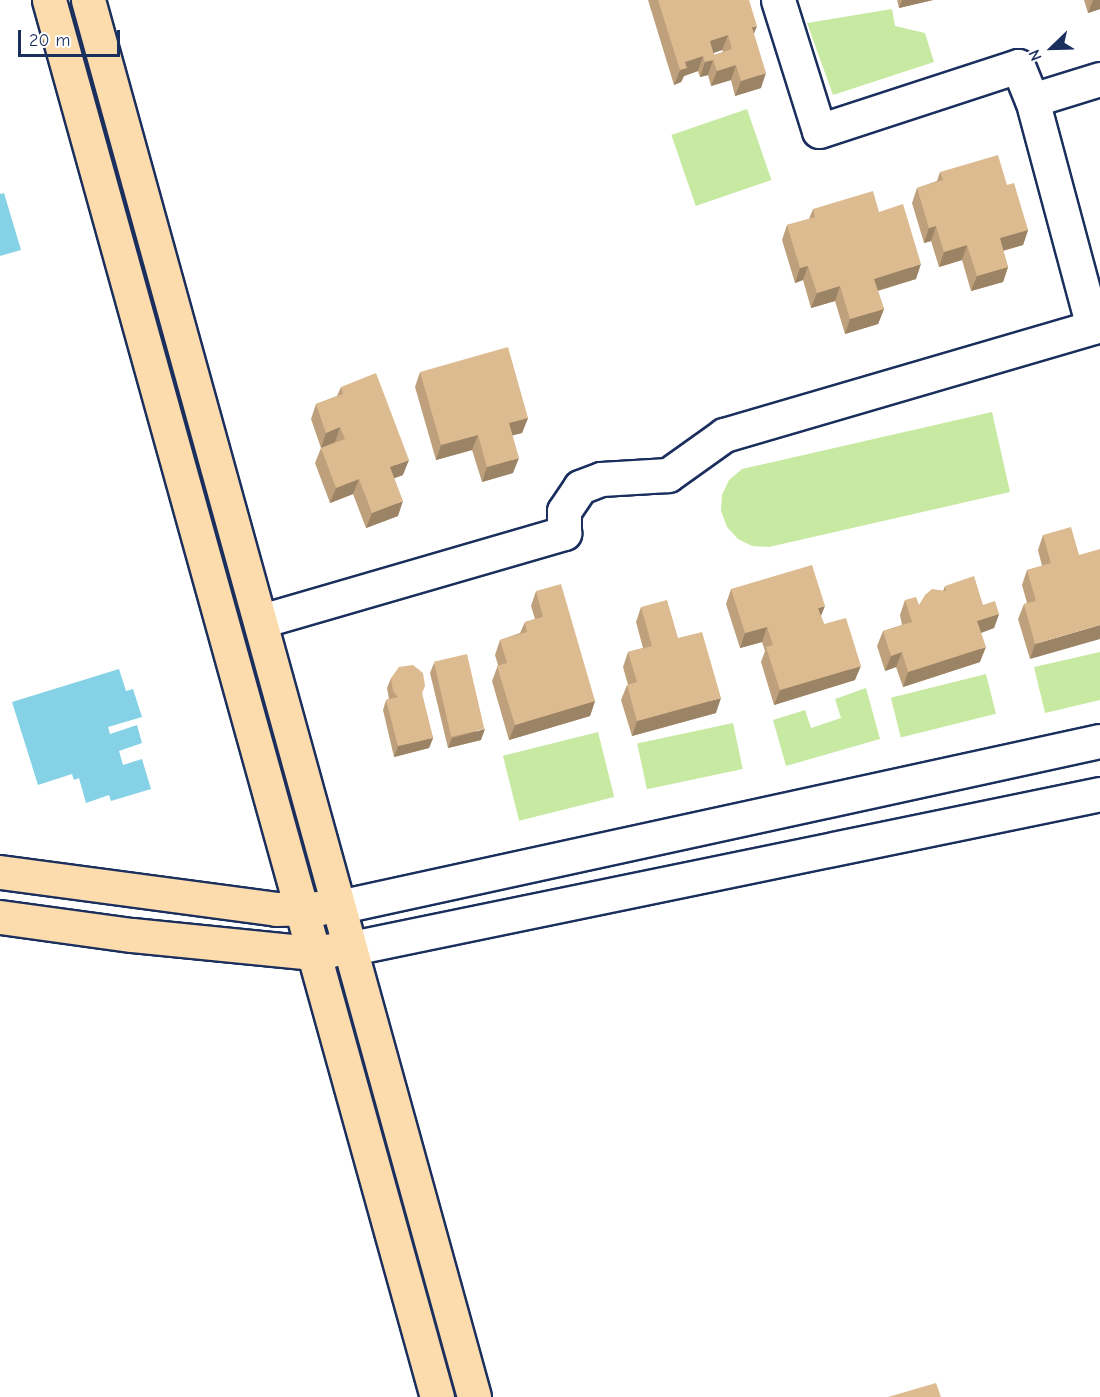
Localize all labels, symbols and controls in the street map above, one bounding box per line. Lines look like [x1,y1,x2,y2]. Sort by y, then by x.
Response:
scale bar [21,18,123,56]
north arrow [1022,18,1082,78]
text: 20 m [29,30,70,51]
text: N [1025,47,1046,63]

